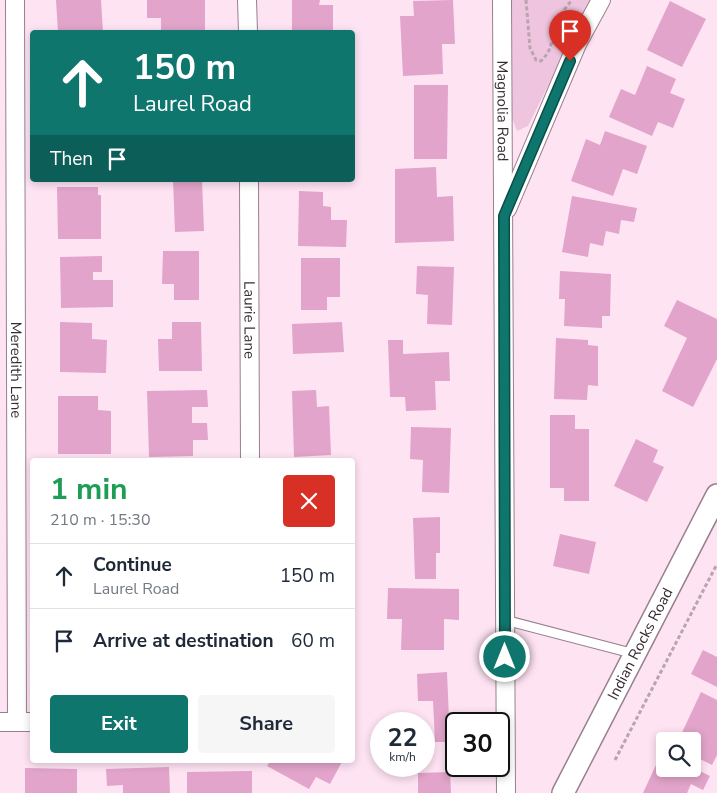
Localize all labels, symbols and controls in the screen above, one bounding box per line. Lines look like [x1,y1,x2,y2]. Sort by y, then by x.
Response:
pin [549,10,591,61]
icon: arrive [556,17,584,45]
text: 150 m [133,44,236,91]
icon: ahead [50,50,115,115]
street label: Magnolia Road [492,60,513,162]
text: Laurel Road [133,89,252,119]
icon: arrive [103,145,131,173]
text: Then [50,146,93,172]
street label: Laurie Lane [239,281,260,359]
street label: Meredith Lane [6,322,26,418]
text: 1 min [50,469,128,510]
button: close [283,475,335,527]
text: 210 m · 15:30 [50,509,151,531]
text: Continue [93,552,172,578]
icon: ahead [50,562,78,590]
text: 150 m [280,563,335,589]
text: Laurel Road [93,578,179,600]
street label: Indian Rocks Road [603,584,677,703]
icon: arrive [50,627,78,655]
text: Arrive at destination [93,628,274,654]
text: 60 m [291,628,335,654]
position arrow [478,630,530,682]
button: Exit [50,695,188,753]
button: Share [198,695,335,753]
speed limit sign: 30 [445,712,510,777]
text: 22 [387,721,418,755]
map controls [656,732,701,777]
button: search [656,732,701,777]
text: km/h [389,749,416,765]

